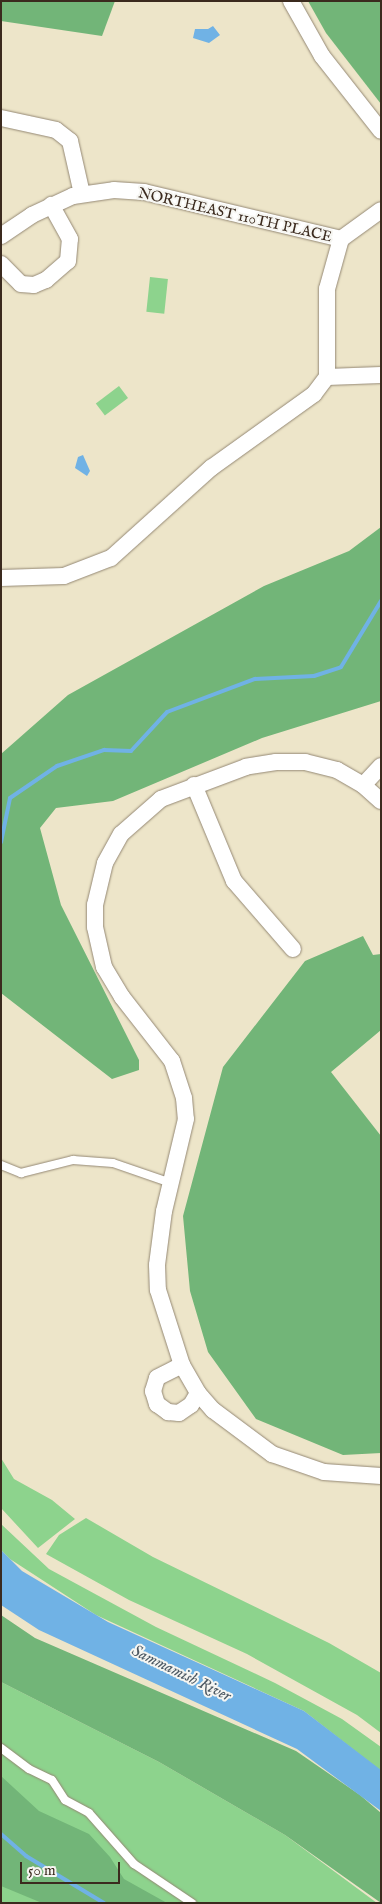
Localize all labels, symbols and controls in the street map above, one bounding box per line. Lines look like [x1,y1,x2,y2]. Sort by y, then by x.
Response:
street label: NORTHEAST 110TH PLACE [136,184,334,246]
water label: Sammamish River [128,1642,234,1706]
scale bar [22,1852,122,1884]
text: 50 m [28,1861,56,1880]

